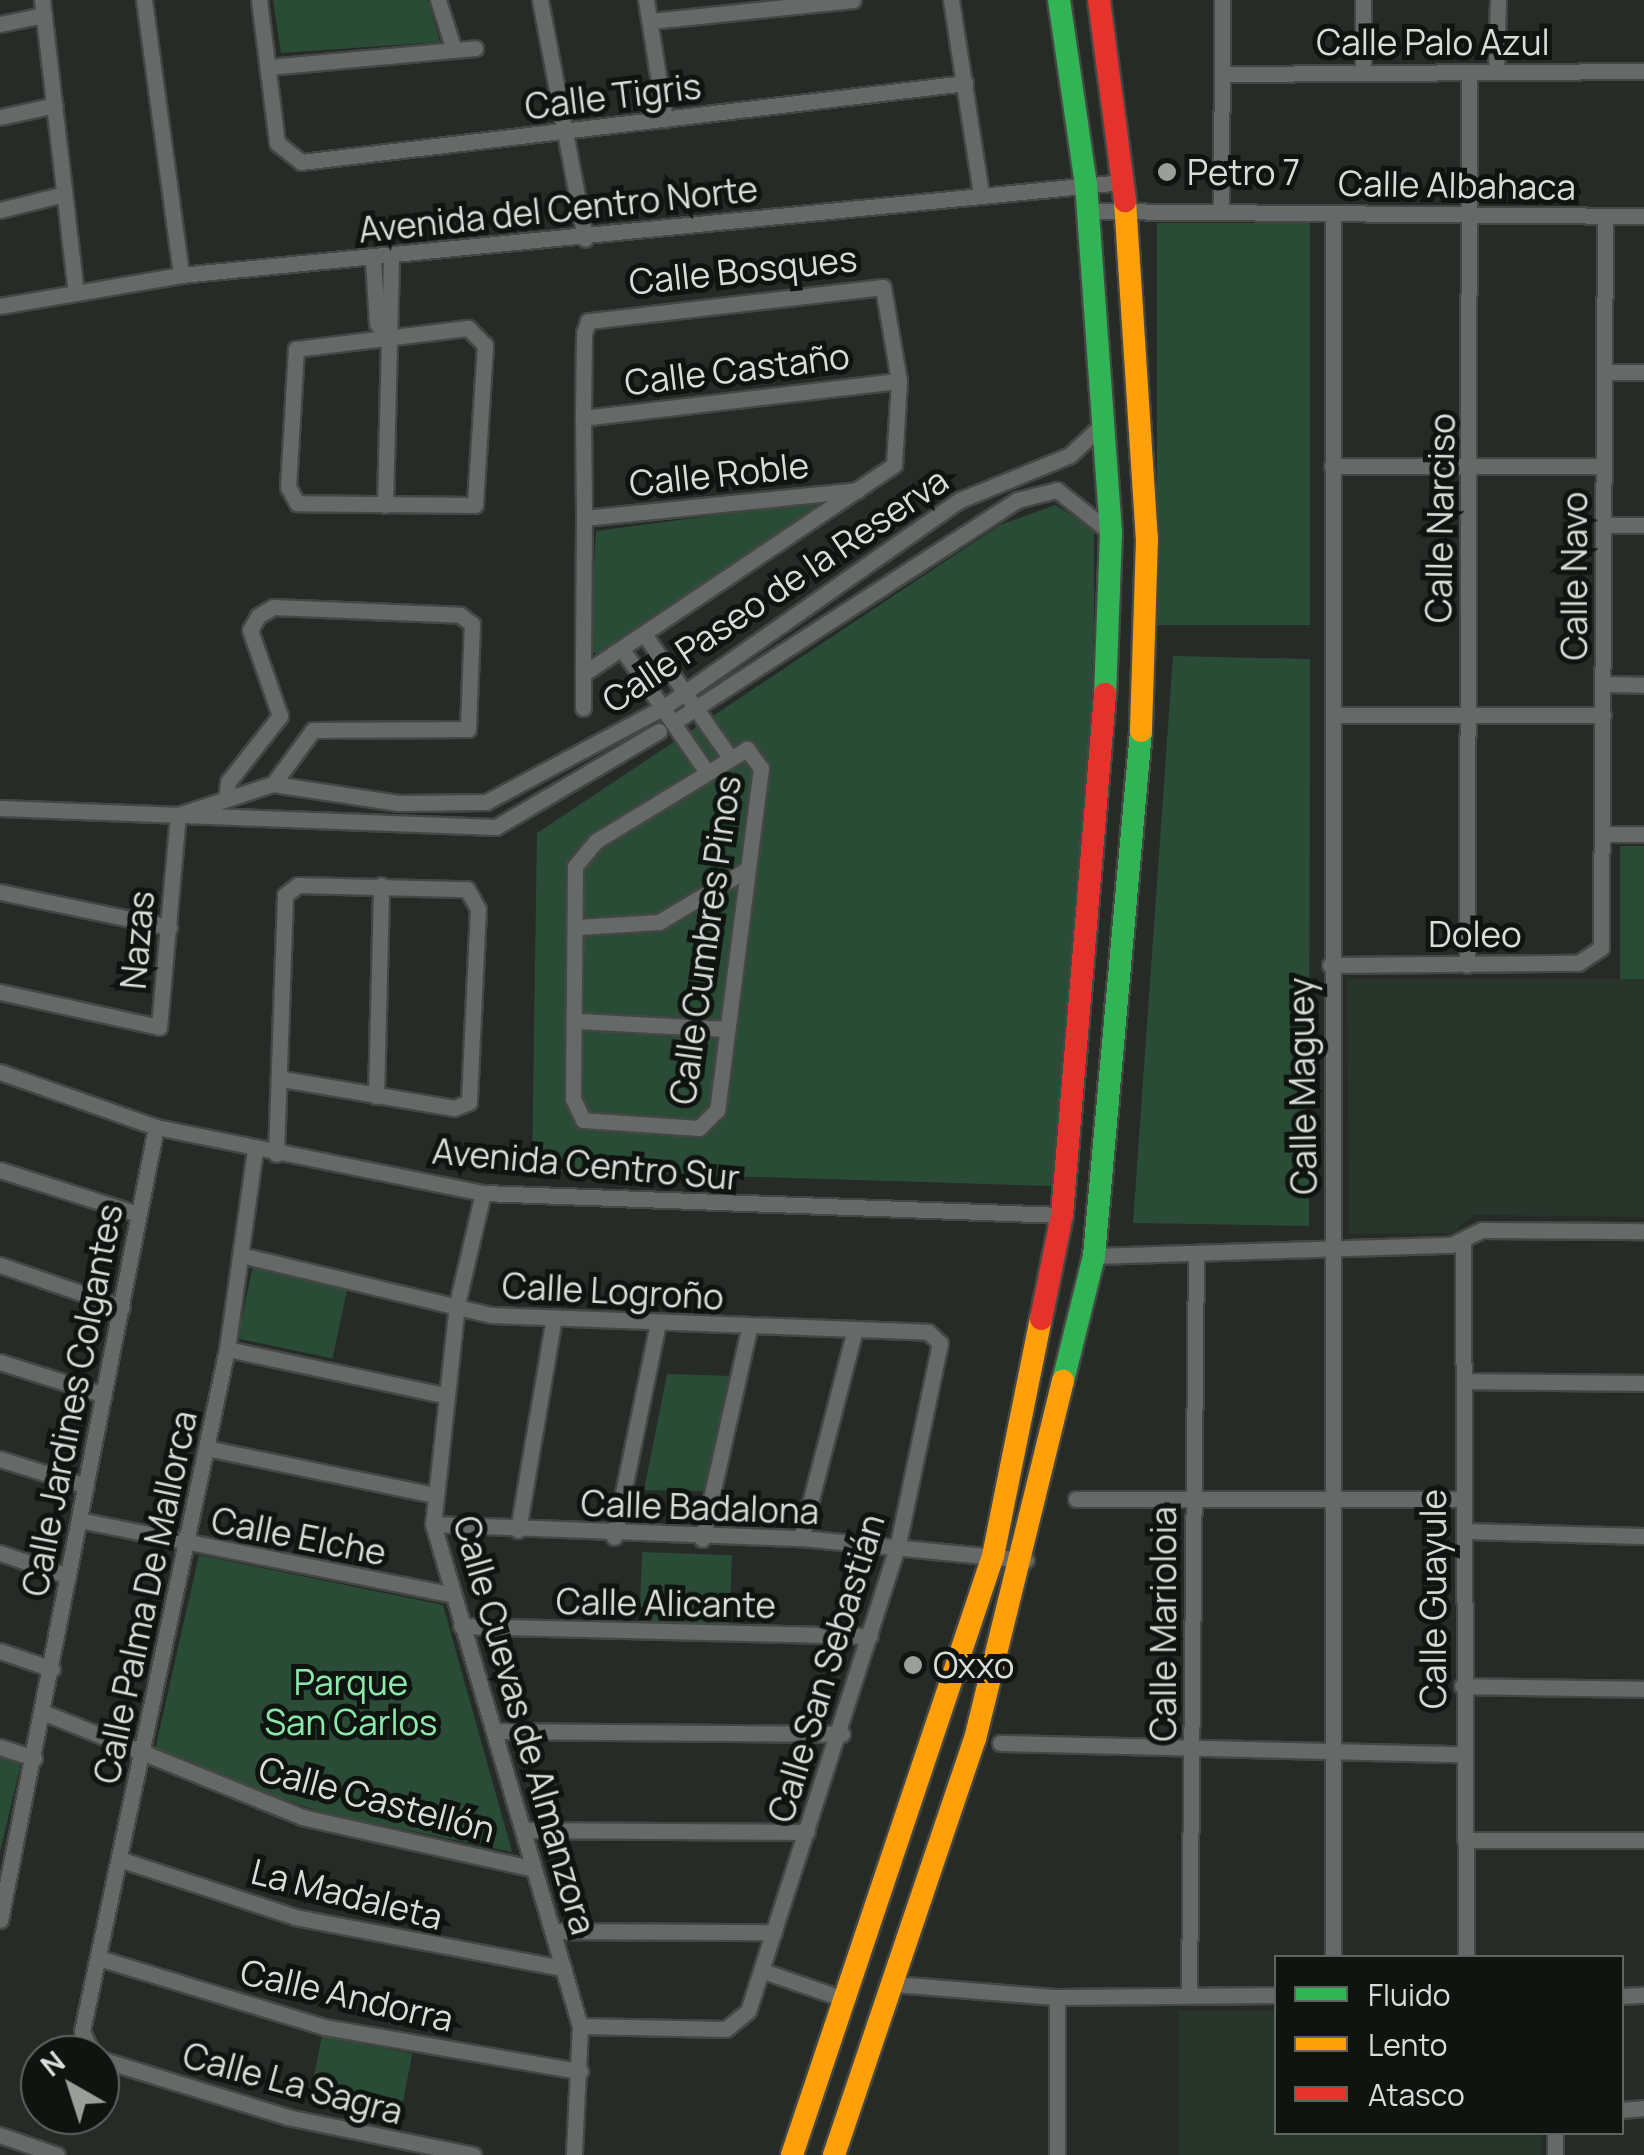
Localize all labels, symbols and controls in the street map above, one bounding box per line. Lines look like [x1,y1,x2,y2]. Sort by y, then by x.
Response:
street label: Calle Palo Azul [1316,21,1550,63]
street label: Calle Tigris [522,64,704,128]
place label: Petro 7 [1187,151,1300,193]
marker: Petro 7 [1156,161,1178,183]
street label: Calle Albahaca [1338,162,1576,208]
street label: Avenida del Centro Norte [356,167,760,251]
street label: Calle Bosques [627,237,859,303]
street label: Calle Castaño [622,334,852,404]
street label: Calle Narciso [1417,413,1463,623]
street label: Calle Roble [627,444,811,504]
street label: Calle Paseo de la Reserva [594,459,956,721]
street label: Calle Navo [1553,492,1595,660]
street label: Calle Cumbres Pinos [661,773,749,1107]
street label: Nazas [112,889,162,991]
street label: Doleo [1428,913,1522,955]
street label: Calle Maguey [1279,977,1325,1195]
street label: Avenida Centro Sur [430,1130,742,1198]
street label: Calle Jardines Colgantes [13,1200,131,1600]
street label: Calle Logroño [501,1264,725,1318]
street label: Calle Palma De Mallorca [85,1407,205,1787]
street label: Calle Badalona [580,1482,820,1532]
street label: Calle Guayule [1412,1489,1454,1709]
street label: Calle Elche [208,1498,390,1574]
street label: Calle Marioloia [1142,1506,1184,1742]
street label: Calle San Sebastián [759,1509,893,1827]
street label: Calle Cuevas de Almanzora [445,1511,605,1939]
street label: Calle Alicante [556,1580,776,1626]
place label: Oxxo [933,1644,1015,1686]
marker: Oxxo [902,1654,924,1676]
park label: Parque San Carlos [265,1661,437,1743]
street label: Calle Castellón [254,1747,500,1851]
street label: La Madaleta [247,1850,447,1938]
street label: Calle Andorra [237,1950,457,2040]
legend [1274,1955,1624,2135]
text: Fluido [1368,1974,1450,2015]
text: Lento [1368,2024,1447,2065]
street label: Calle La Sagra [179,2034,407,2132]
north arrow [20,2035,120,2135]
text: N [33,2042,72,2084]
text: Atasco [1368,2074,1465,2115]

